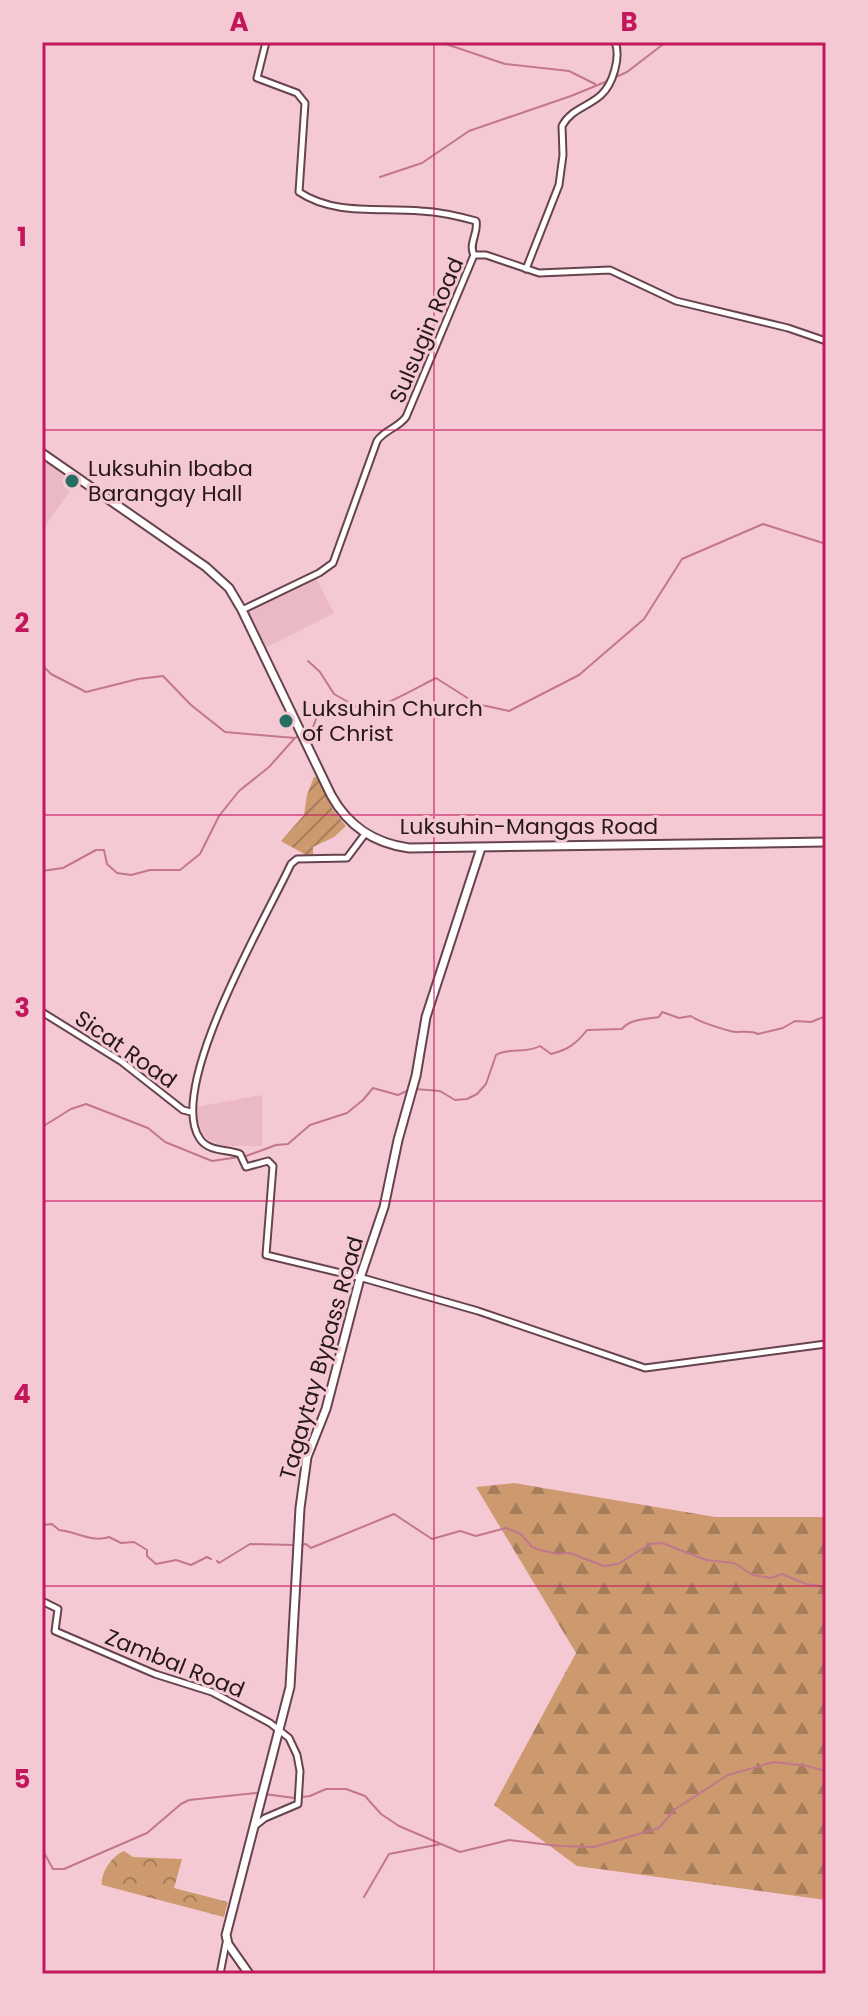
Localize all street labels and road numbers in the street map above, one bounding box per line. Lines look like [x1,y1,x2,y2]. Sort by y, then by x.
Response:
street label: Sulsugin Road [382,253,471,408]
street label: Luksuhin-Mangas Road [400,811,658,842]
street label: Sicat Road [69,1003,183,1096]
street label: Tagaytay Bypass Road [272,1233,371,1483]
street label: Zambal Road [101,1621,249,1705]

